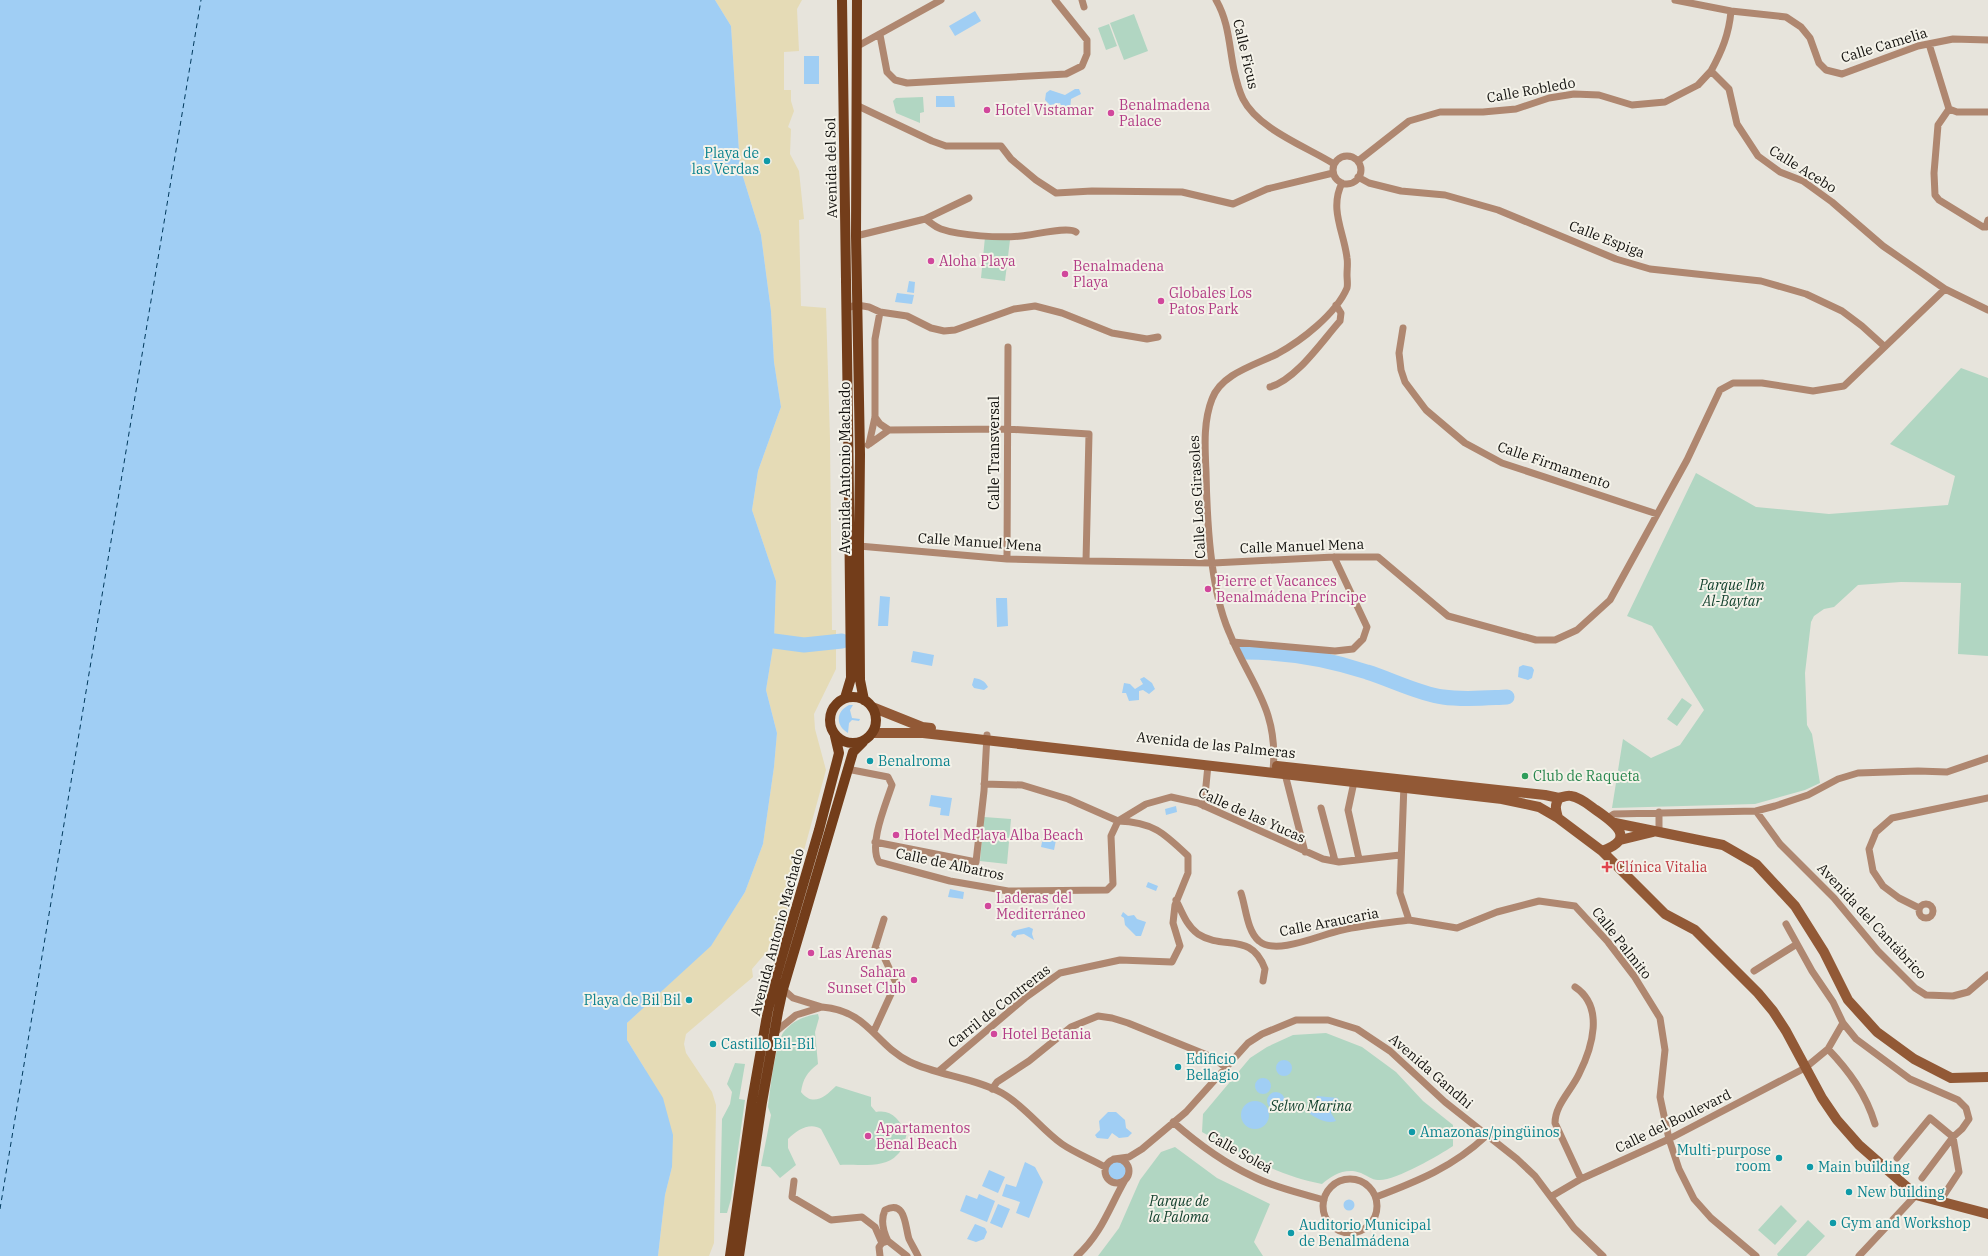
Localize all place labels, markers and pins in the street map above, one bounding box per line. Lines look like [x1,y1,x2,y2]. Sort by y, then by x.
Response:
place label: Benalmadena Palace [1119,96,1211,130]
place label: Hotel Vistamar [995,101,1095,119]
marker: Hotel Vistamar [982,105,992,115]
marker: Benalmadena Palace [1106,108,1116,118]
place label: Playa de las Verdas [692,144,759,178]
marker: Playa de las Verdas [762,156,772,166]
place label: Aloha Playa [939,252,1016,270]
marker: Aloha Playa [926,256,936,266]
place label: Benalmadena Playa [1073,257,1165,291]
marker: Benalmadena Playa [1060,269,1070,279]
place label: Globales Los Patos Park [1169,284,1252,318]
marker: Globales Los Patos Park [1156,296,1166,306]
place label: Pierre et Vacances Benalmádena Príncipe [1216,572,1367,606]
marker: Pierre et Vacances Benalmádena Príncipe [1203,584,1213,594]
place label: Benalroma [878,752,951,770]
marker: Benalroma [865,756,875,766]
place label: Club de Raqueta [1533,767,1640,785]
marker: Club de Raqueta [1520,771,1530,781]
place label: Hotel MedPlaya Alba Beach [904,826,1084,844]
marker: Hotel MedPlaya Alba Beach [891,830,901,840]
place label: Clínica Vitalia [1616,858,1708,876]
marker: Clínica Vitalia [1601,861,1613,873]
place label: Laderas del Mediterráneo [996,889,1086,923]
marker: Laderas del Mediterráneo [983,901,993,911]
place label: Las Arenas [819,944,892,962]
marker: Las Arenas [806,948,816,958]
place label: Sahara Sunset Club [827,963,906,997]
marker: Sahara Sunset Club [909,975,919,985]
place label: Playa de Bil Bil [584,991,681,1009]
marker: Playa de Bil Bil [684,995,694,1005]
place label: Hotel Betania [1002,1025,1092,1043]
marker: Hotel Betania [989,1029,999,1039]
place label: Castillo Bil-Bil [721,1035,815,1053]
marker: Castillo Bil-Bil [708,1039,718,1049]
place label: Edificio Bellagio [1186,1050,1239,1084]
marker: Edificio Bellagio [1173,1062,1183,1072]
place label: Apartamentos Benal Beach [876,1119,970,1153]
place label: Amazonas/pingüinos [1420,1123,1560,1141]
marker: Amazonas/pingüinos [1407,1127,1417,1137]
marker: Apartamentos Benal Beach [863,1131,873,1141]
place label: Multi-purpose room [1677,1141,1771,1175]
marker: Multi-purpose room [1774,1153,1784,1163]
place label: Main building [1818,1158,1910,1176]
marker: Main building [1805,1162,1815,1172]
place label: New building [1857,1183,1945,1201]
marker: New building [1844,1187,1854,1197]
place label: Gym and Workshop [1841,1214,1971,1232]
place label: Auditorio Municipal de Benalmádena [1299,1216,1431,1250]
marker: Gym and Workshop [1828,1218,1838,1228]
marker: Auditorio Municipal de Benalmádena [1286,1228,1296,1238]

